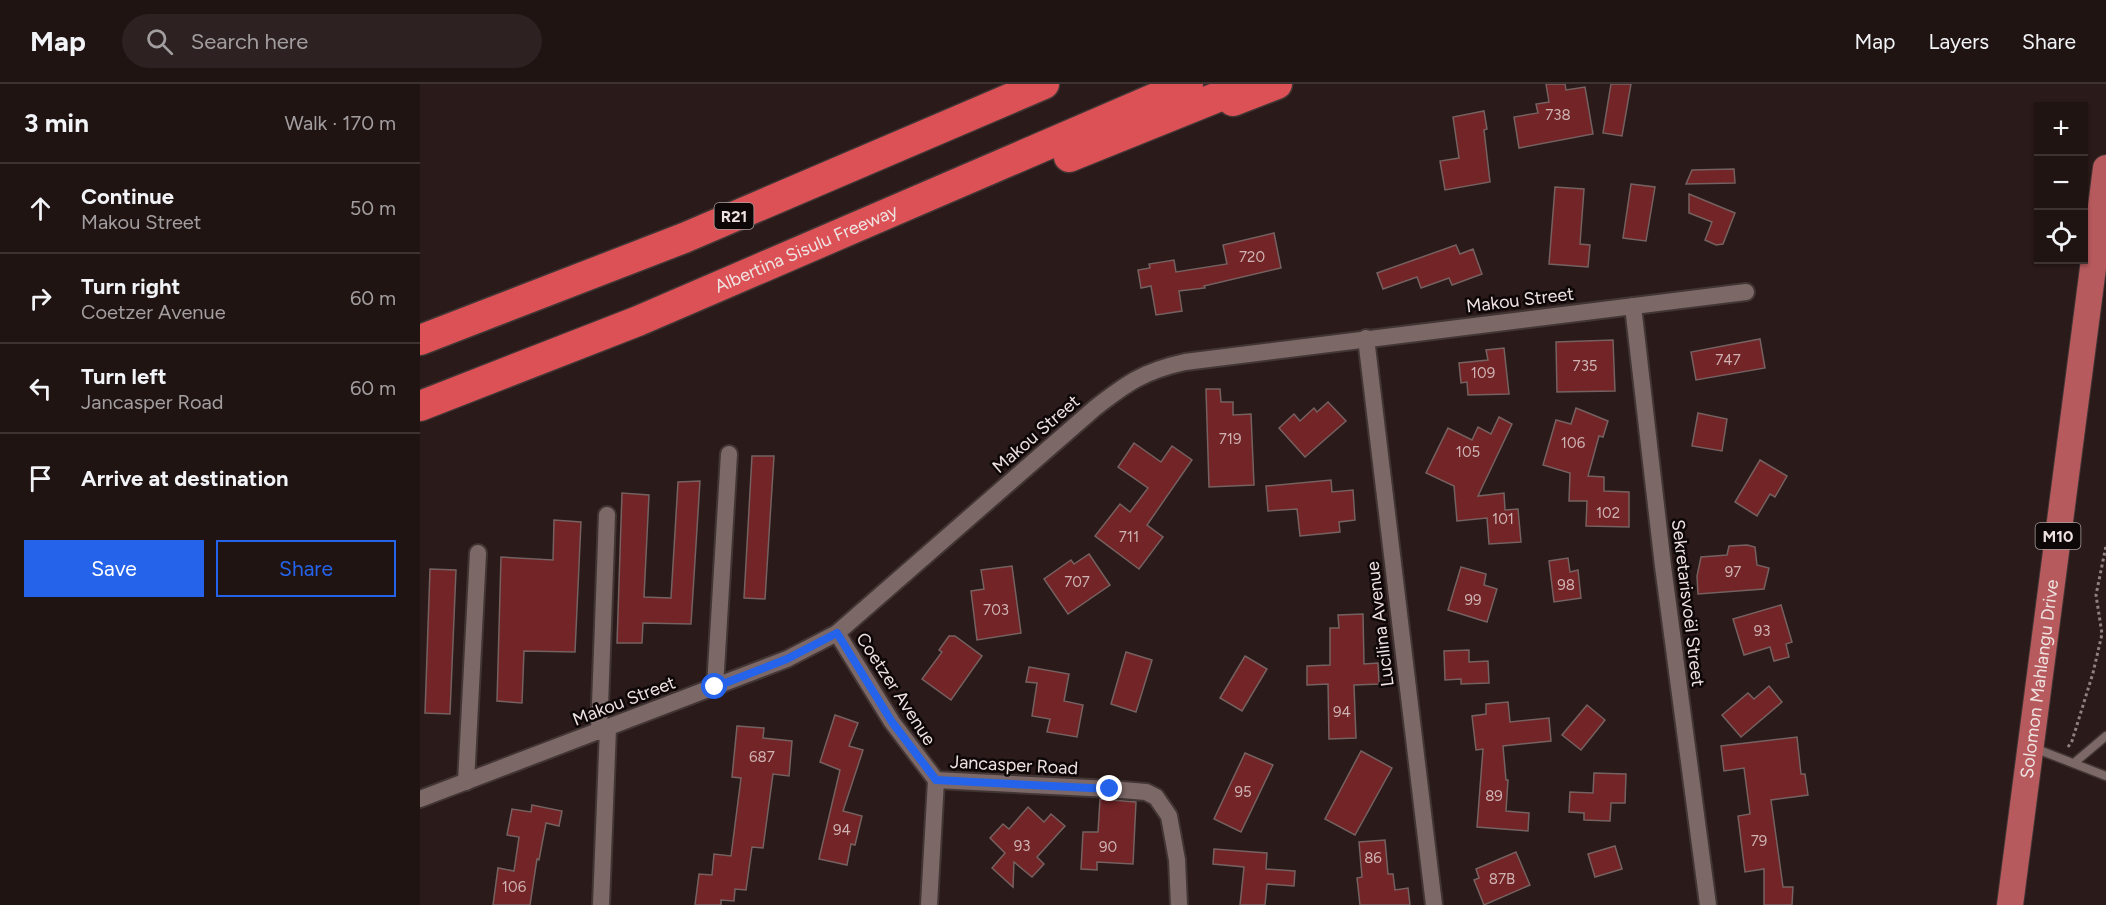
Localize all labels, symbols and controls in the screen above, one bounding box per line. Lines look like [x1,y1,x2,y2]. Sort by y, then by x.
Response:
search box [122,14,542,68]
text: Map [30,24,86,58]
icon: search [143,25,176,58]
text: Search here [191,28,308,55]
text: Map [1855,29,1895,54]
text: Layers [1928,29,1989,54]
text: Share [2022,29,2076,54]
map controls [2034,102,2088,264]
button: + [2034,102,2088,156]
house number: 738 [1545,106,1571,124]
text: 3 min [24,107,89,139]
text: Walk · 170 m [285,111,396,135]
button: − [2034,156,2088,210]
text: Continue [81,183,174,210]
icon: ahead [24,192,57,225]
text: 50 m [350,196,396,220]
street label: Albertina Sisulu Freeway [711,199,901,298]
road number: R21 [714,203,754,229]
text: Makou Street [81,210,201,234]
button: locate [2034,210,2088,264]
house number: 720 [1239,248,1265,266]
text: Turn right [81,273,180,300]
icon: right [24,282,57,315]
street label: Makou Street [1465,282,1575,318]
text: 60 m [350,286,396,310]
text: Coetzer Avenue [81,300,226,324]
house number: 747 [1715,351,1741,369]
house number: 735 [1573,357,1597,375]
text: Turn left [81,363,167,390]
house number: 109 [1471,364,1495,382]
icon: left [24,372,57,405]
text: 60 m [350,376,396,400]
text: Jancasper Road [81,390,223,414]
street label: Makou Street [988,390,1084,478]
house number: 719 [1219,430,1241,448]
house number: 106 [1561,434,1586,452]
house number: 105 [1456,443,1480,461]
icon: arrive [24,462,57,495]
text: Arrive at destination [81,465,289,492]
house number: 102 [1596,504,1620,522]
house number: 101 [1492,510,1514,528]
street label: Sekretarisvoël Street [1667,518,1709,688]
road number: M10 [2036,523,2080,549]
house number: 711 [1119,528,1139,546]
button: Save [24,540,204,597]
button: Share [216,540,396,597]
street label: Lucilina Avenue [1361,560,1399,688]
house number: 97 [1725,563,1741,581]
house number: 707 [1064,573,1090,591]
house number: 98 [1557,576,1575,594]
street label: Solomon Mahlangu Drive [2016,578,2063,780]
house number: 99 [1465,591,1481,609]
house number: 703 [983,601,1009,619]
house number: 93 [1754,622,1770,640]
street label: Coetzer Avenue [851,628,941,750]
street label: Makou Street [570,671,679,731]
route start [701,673,727,699]
house number: 94 [1333,703,1351,721]
house number: 687 [749,748,775,766]
street label: Jancasper Road [949,751,1079,779]
route end [1096,775,1122,801]
house number: 95 [1234,783,1252,801]
house number: 89 [1485,787,1503,805]
house number: 94 [833,821,851,839]
house number: 79 [1751,832,1767,850]
house number: 93 [1014,837,1030,855]
house number: 90 [1099,838,1117,856]
house number: 86 [1364,849,1382,867]
house number: 87B [1489,870,1515,888]
house number: 106 [502,878,527,896]

